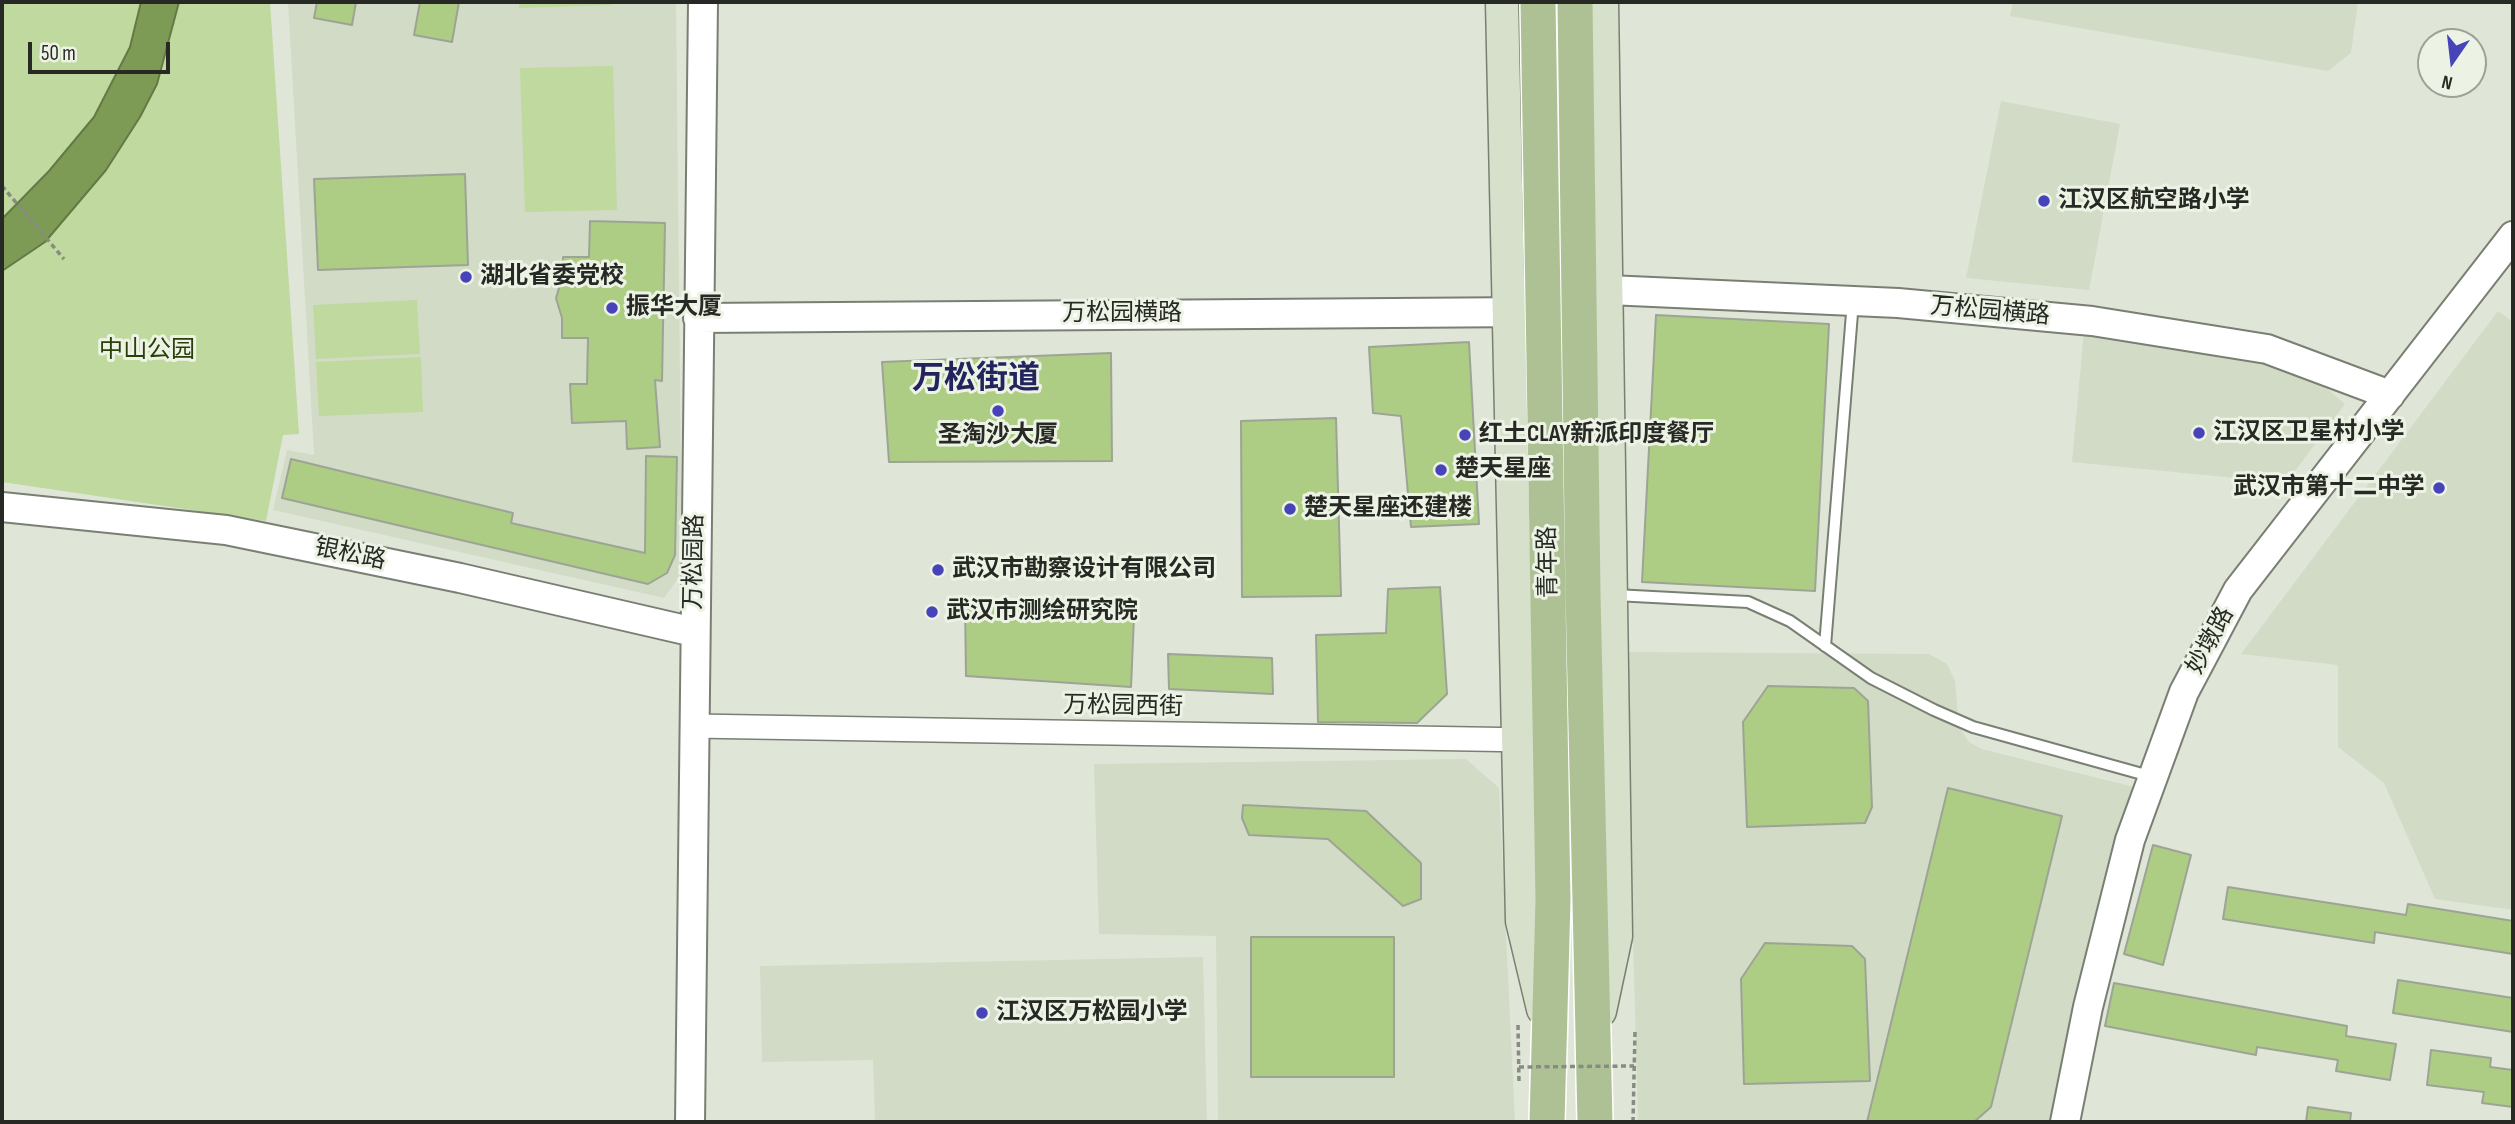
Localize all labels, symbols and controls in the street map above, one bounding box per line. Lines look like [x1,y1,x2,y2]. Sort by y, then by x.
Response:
scale bar [32,28,173,72]
north arrow [2417,28,2487,98]
text: 50 m [41,41,76,66]
text: N [2440,70,2455,94]
place label: 江汉区航空路小学 [2058,187,2250,215]
marker: 江汉区航空路小学 [2036,193,2052,209]
place label: 湖北省委党校 [480,263,624,291]
marker: 湖北省委党校 [458,269,474,285]
street label: 万松园横路 [1929,292,2051,332]
place label: 振华大厦 [626,294,722,322]
marker: 振华大厦 [604,300,620,316]
street label: 万松园横路 [1062,300,1182,328]
park label: 中山公园 [99,337,195,365]
district label: 万松街道 [912,361,1040,399]
marker: 圣淘沙大厦 [990,403,1006,419]
place label: 江汉区卫星村小学 [2213,419,2405,447]
place label: 红土CLAY新派印度餐厅 [1479,421,1714,449]
place label: 圣淘沙大厦 [938,422,1058,450]
marker: 江汉区卫星村小学 [2191,425,2207,441]
marker: 红土CLAY新派印度餐厅 [1457,427,1473,443]
place label: 楚天星座 [1455,456,1551,484]
marker: 楚天星座 [1433,462,1449,478]
place label: 武汉市第十二中学 [2233,474,2425,502]
marker: 武汉市第十二中学 [2431,480,2447,496]
place label: 楚天星座还建楼 [1304,495,1472,523]
marker: 楚天星座还建楼 [1282,501,1298,517]
street label: 万松园路 [680,514,710,610]
street label: 青年路 [1534,526,1564,598]
street label: 银松路 [312,533,388,577]
place label: 武汉市勘察设计有限公司 [952,556,1216,584]
marker: 武汉市勘察设计有限公司 [930,562,946,578]
place label: 武汉市测绘研究院 [946,598,1138,626]
street label: 妙墩路 [2181,602,2241,680]
marker: 武汉市测绘研究院 [924,604,940,620]
street label: 万松园西街 [1063,692,1183,722]
place label: 江汉区万松园小学 [996,999,1188,1027]
marker: 江汉区万松园小学 [974,1005,990,1021]

